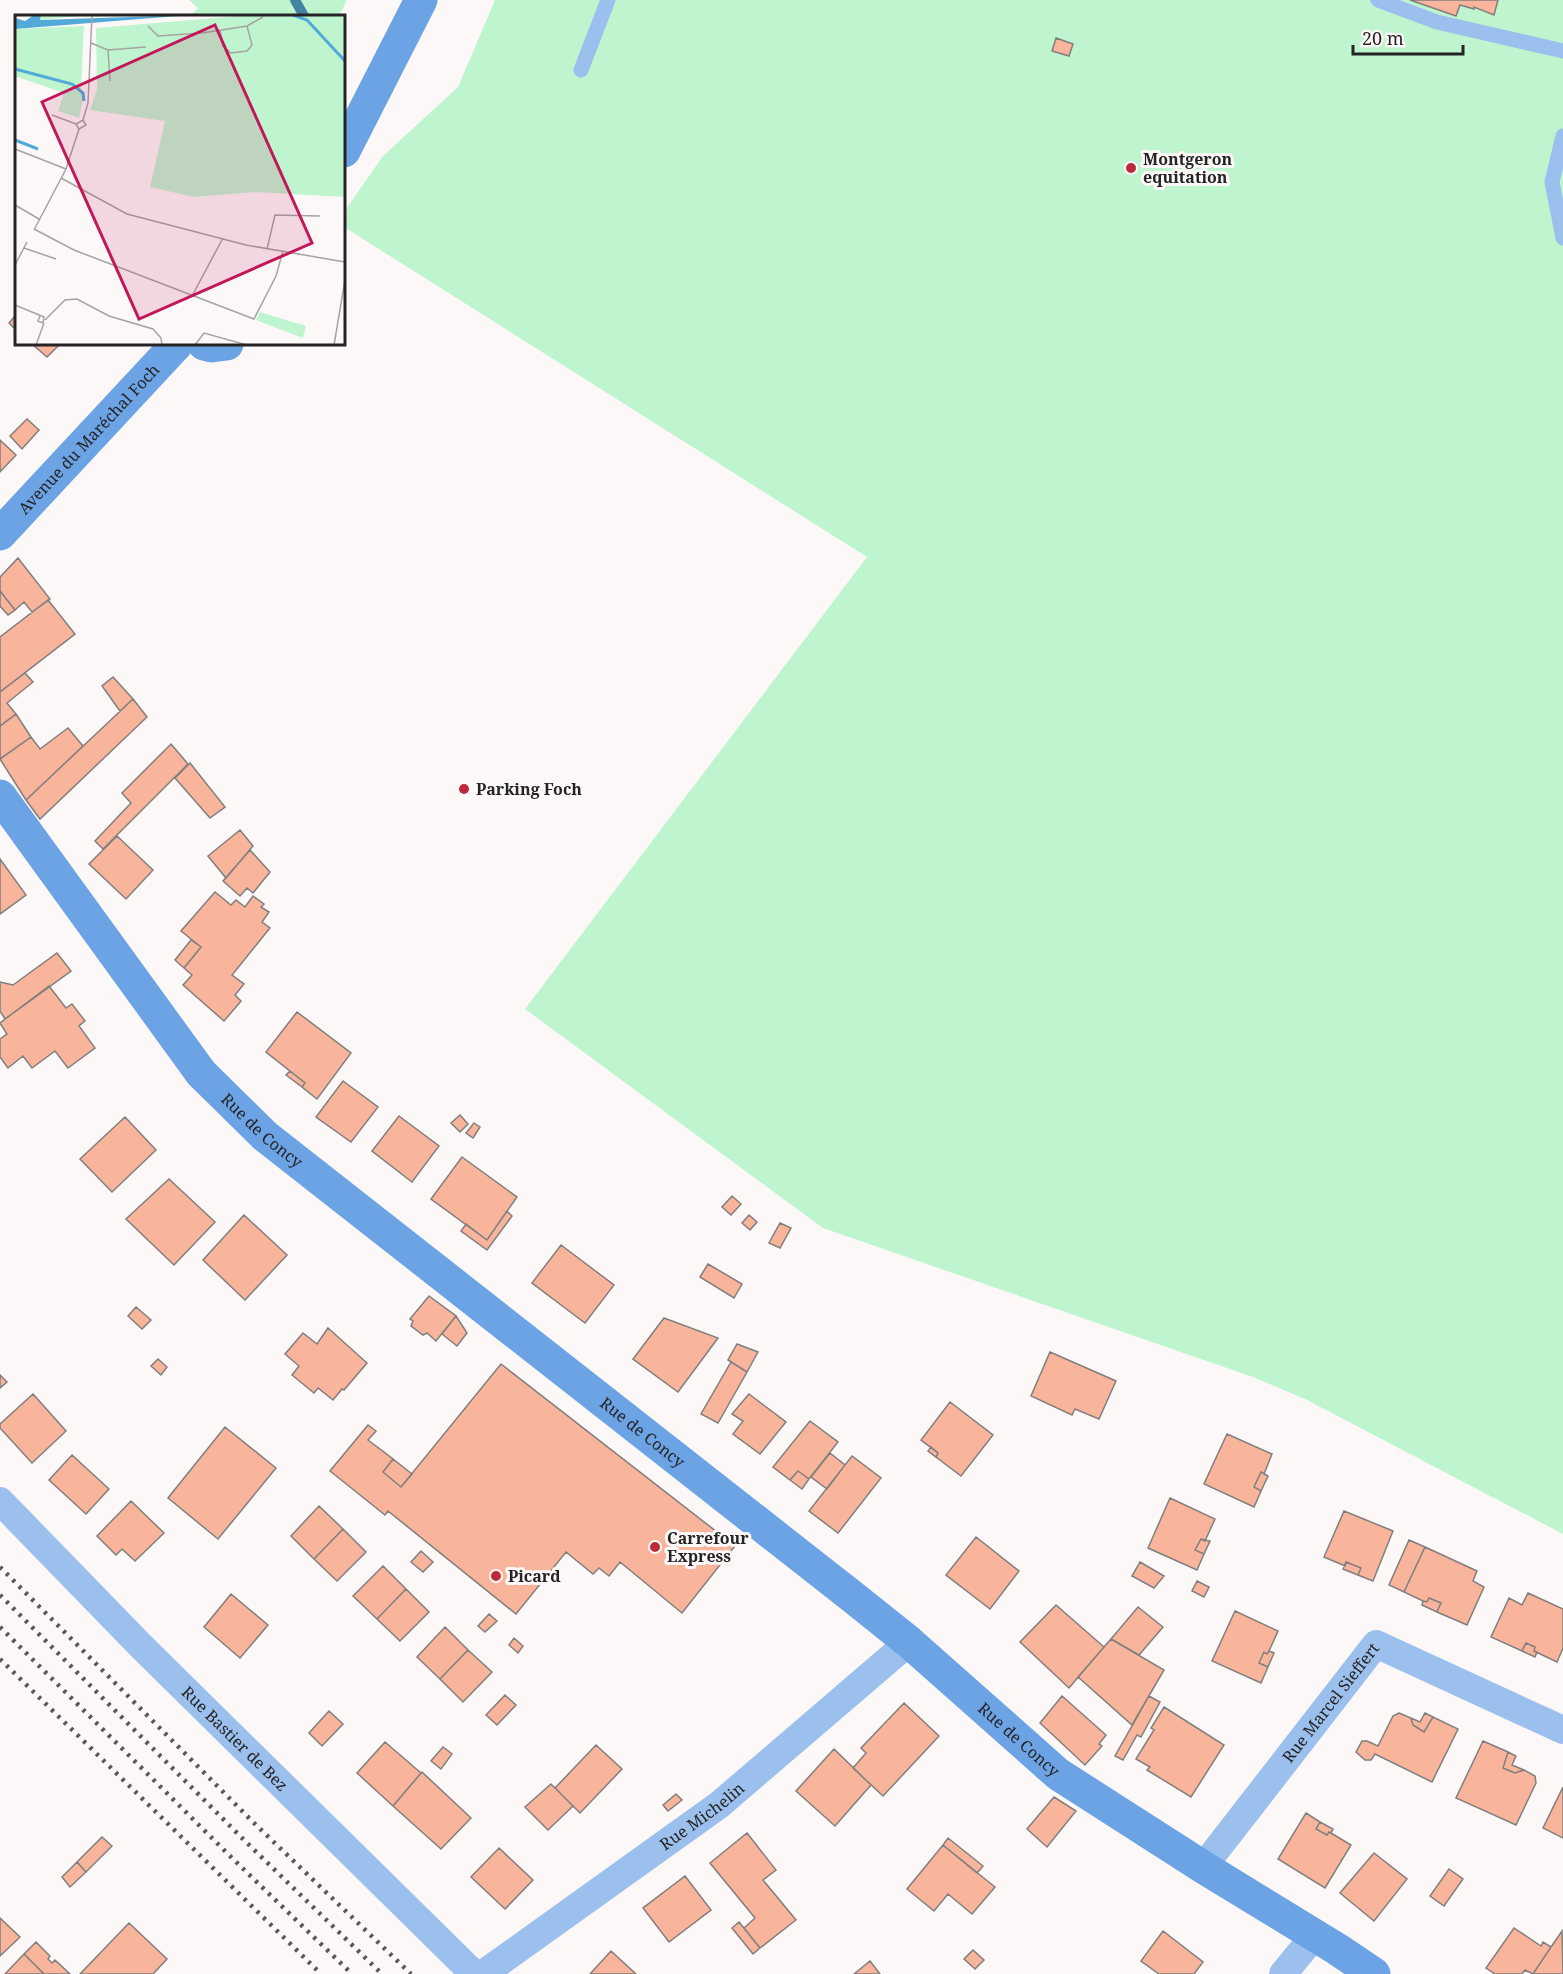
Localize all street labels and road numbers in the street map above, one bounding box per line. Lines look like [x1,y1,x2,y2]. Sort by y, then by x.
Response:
street label: Avenue du Maréchal Foch [13,359,164,519]
street label: Rue de Concy [217,1088,308,1173]
street label: Rue de Concy [596,1392,690,1473]
street label: Rue Marcel Sieffert [1277,1638,1384,1767]
street label: Rue Bastier de Bez [177,1681,293,1796]
street label: Rue de Concy [973,1697,1065,1782]
street label: Rue Michelin [655,1777,749,1855]

